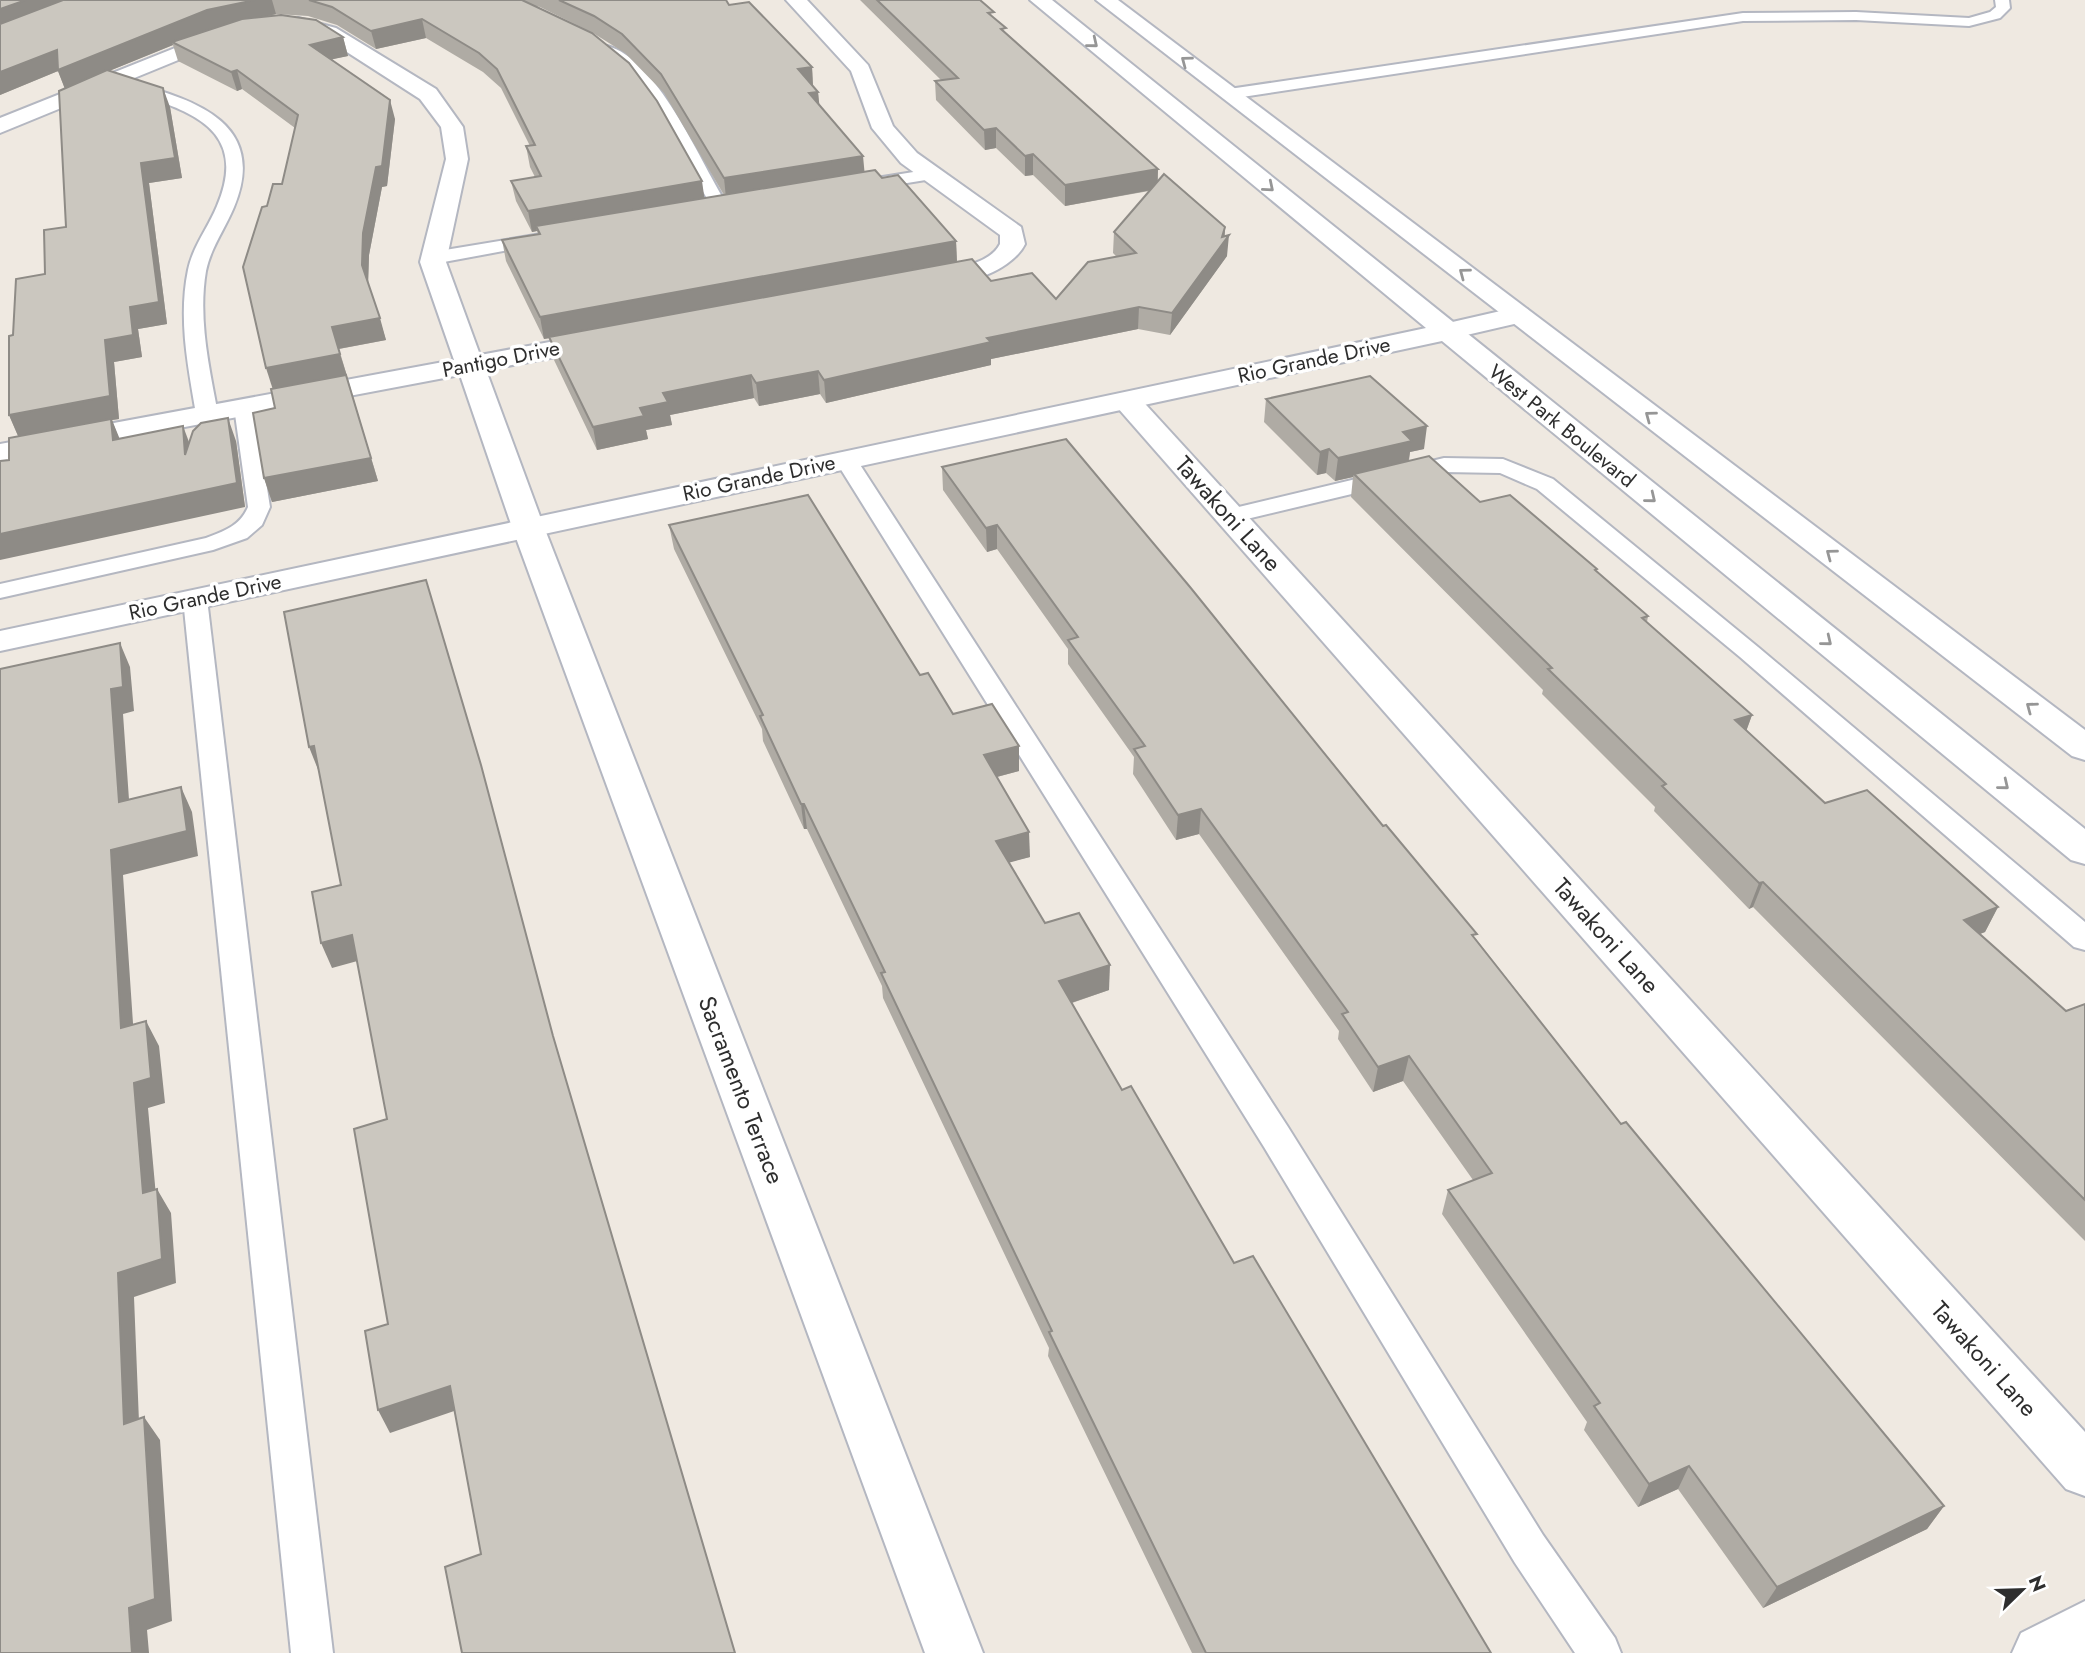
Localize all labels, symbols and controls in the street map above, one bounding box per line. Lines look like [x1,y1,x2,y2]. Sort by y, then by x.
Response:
one-way arrow [1086,34,1098,47]
one-way arrow [1181,56,1194,69]
one-way arrow [1262,178,1274,191]
one-way arrow [1459,269,1472,282]
street label: Rio Grande Drive [1235,329,1393,391]
street label: Pantigo Drive [440,333,562,385]
street label: West Park Boulevard [1482,357,1642,495]
one-way arrow [1645,411,1658,424]
street label: Rio Grande Drive [680,447,838,509]
street label: Tawakoni Lane [1167,448,1290,579]
one-way arrow [1642,490,1655,502]
one-way arrow [1826,549,1838,562]
street label: Rio Grande Drive [126,566,284,628]
one-way arrow [1820,633,1832,646]
one-way arrow [2026,702,2039,715]
one-way arrow [1997,776,2009,789]
street label: Tawakoni Lane [1545,870,1668,1001]
street label: Sacramento Terrace [690,991,793,1189]
street label: Tawakoni Lane [1923,1293,2046,1424]
north arrow [1987,1555,2057,1625]
text: N [2022,1571,2053,1596]

